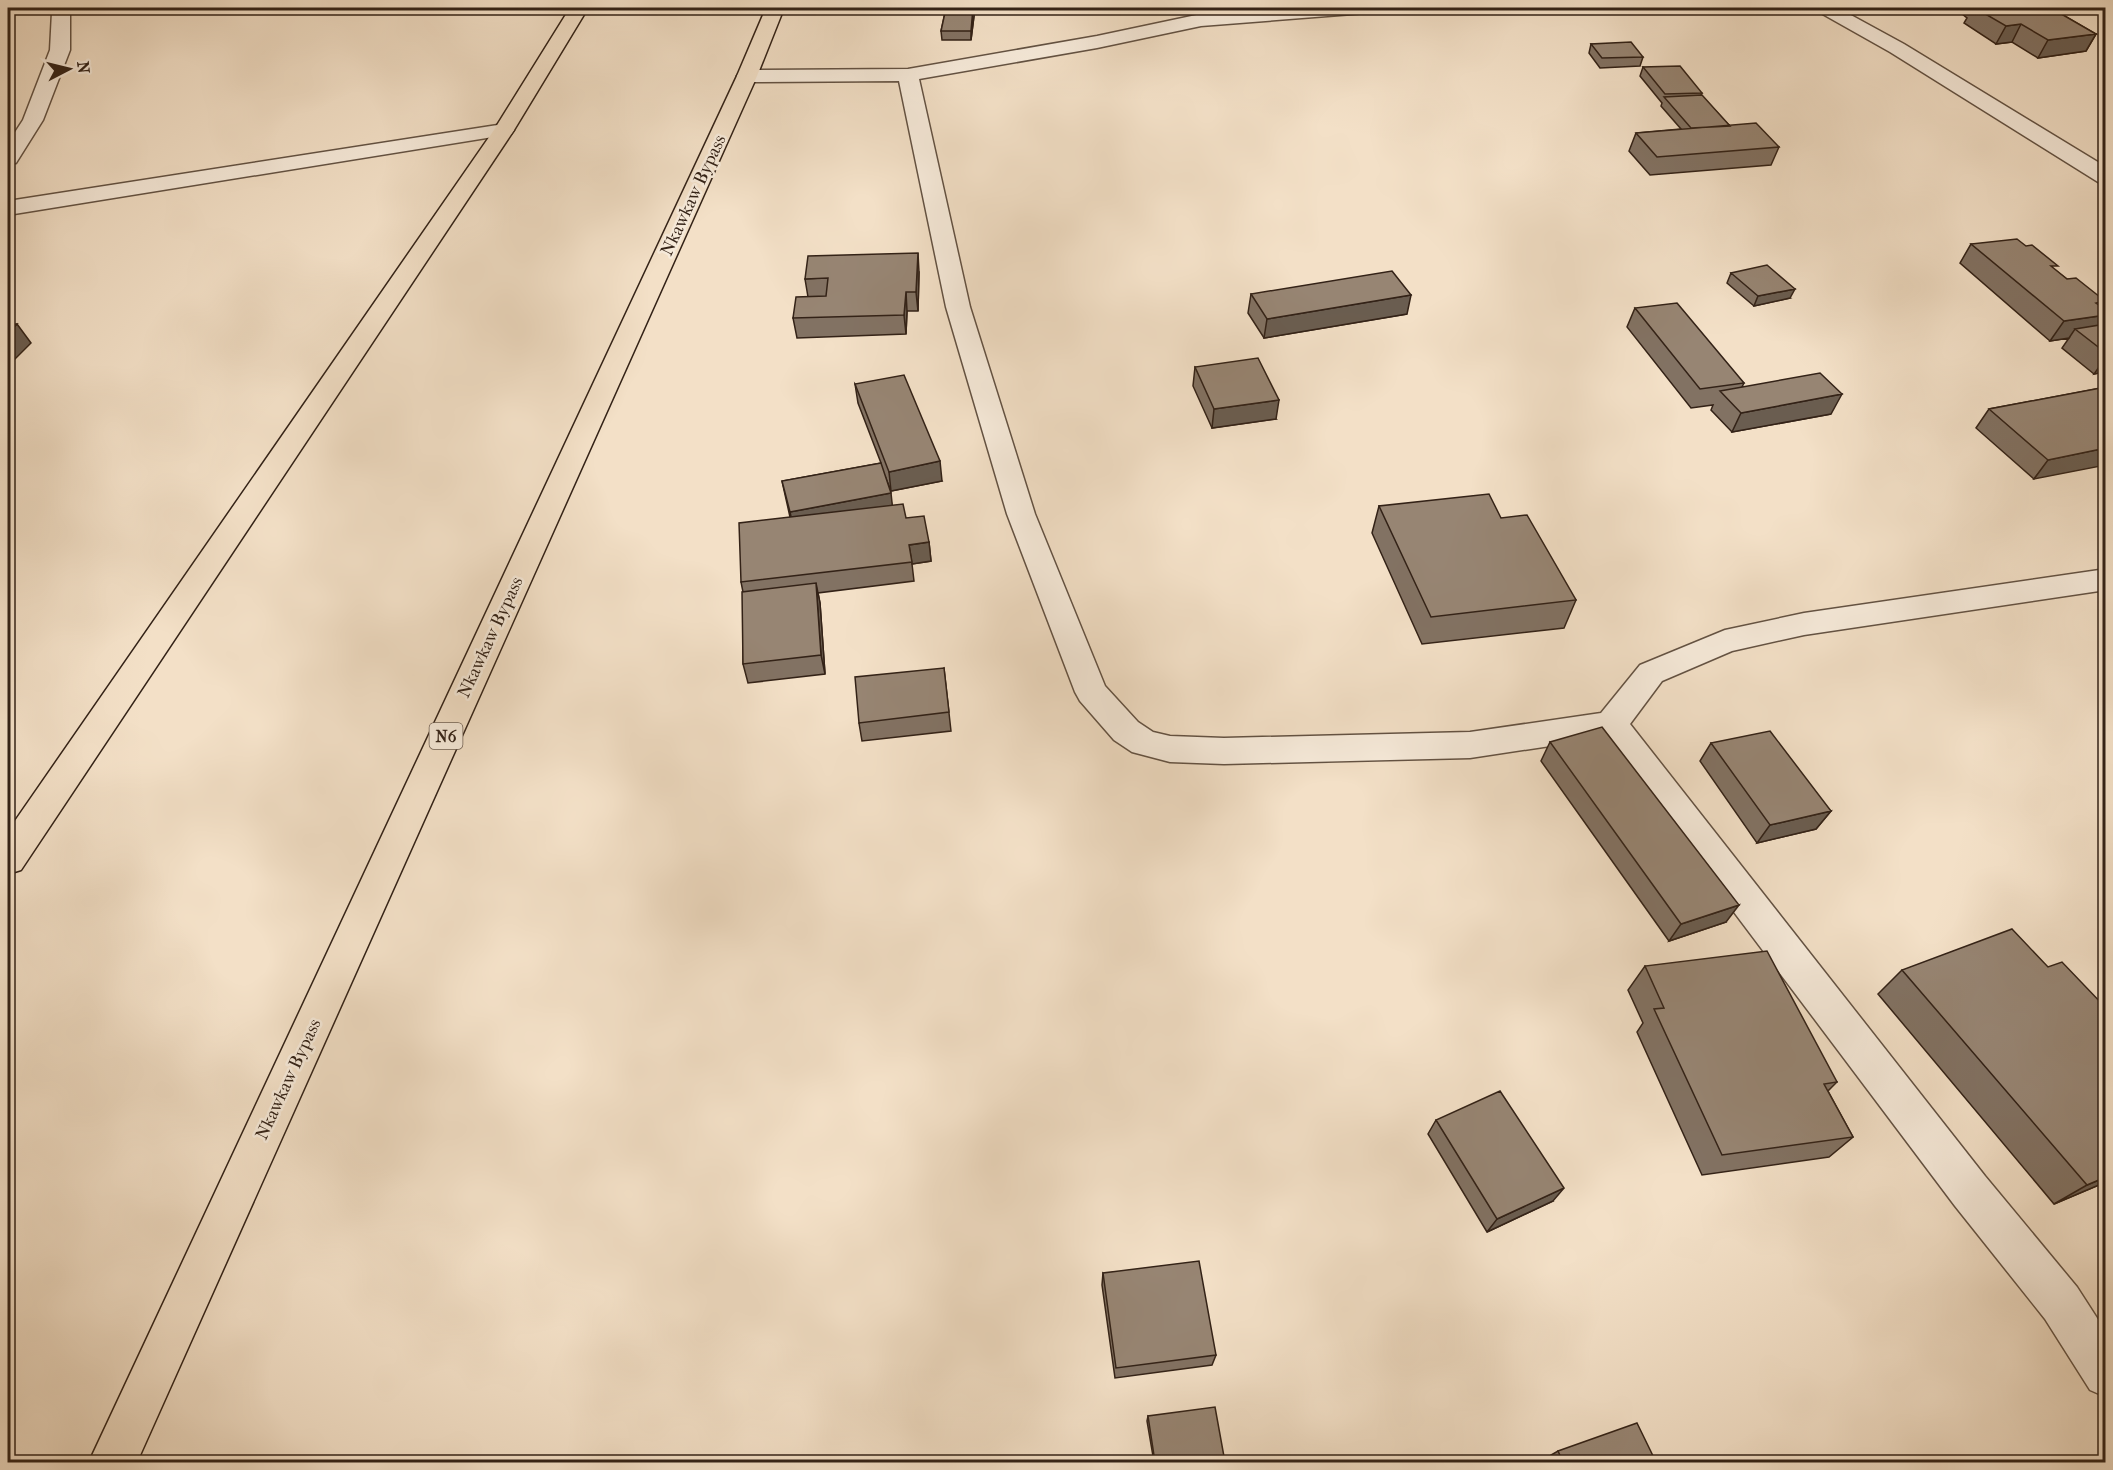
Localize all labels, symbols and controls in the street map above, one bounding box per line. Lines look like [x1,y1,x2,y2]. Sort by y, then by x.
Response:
north arrow [39,39,99,99]
text: N [73,60,94,75]
street label: Nkawkaw Bypass [656,131,731,259]
street label: Nkawkaw Bypass [453,573,528,701]
road number: N6 [430,723,462,749]
street label: Nkawkaw Bypass [251,1015,326,1143]

